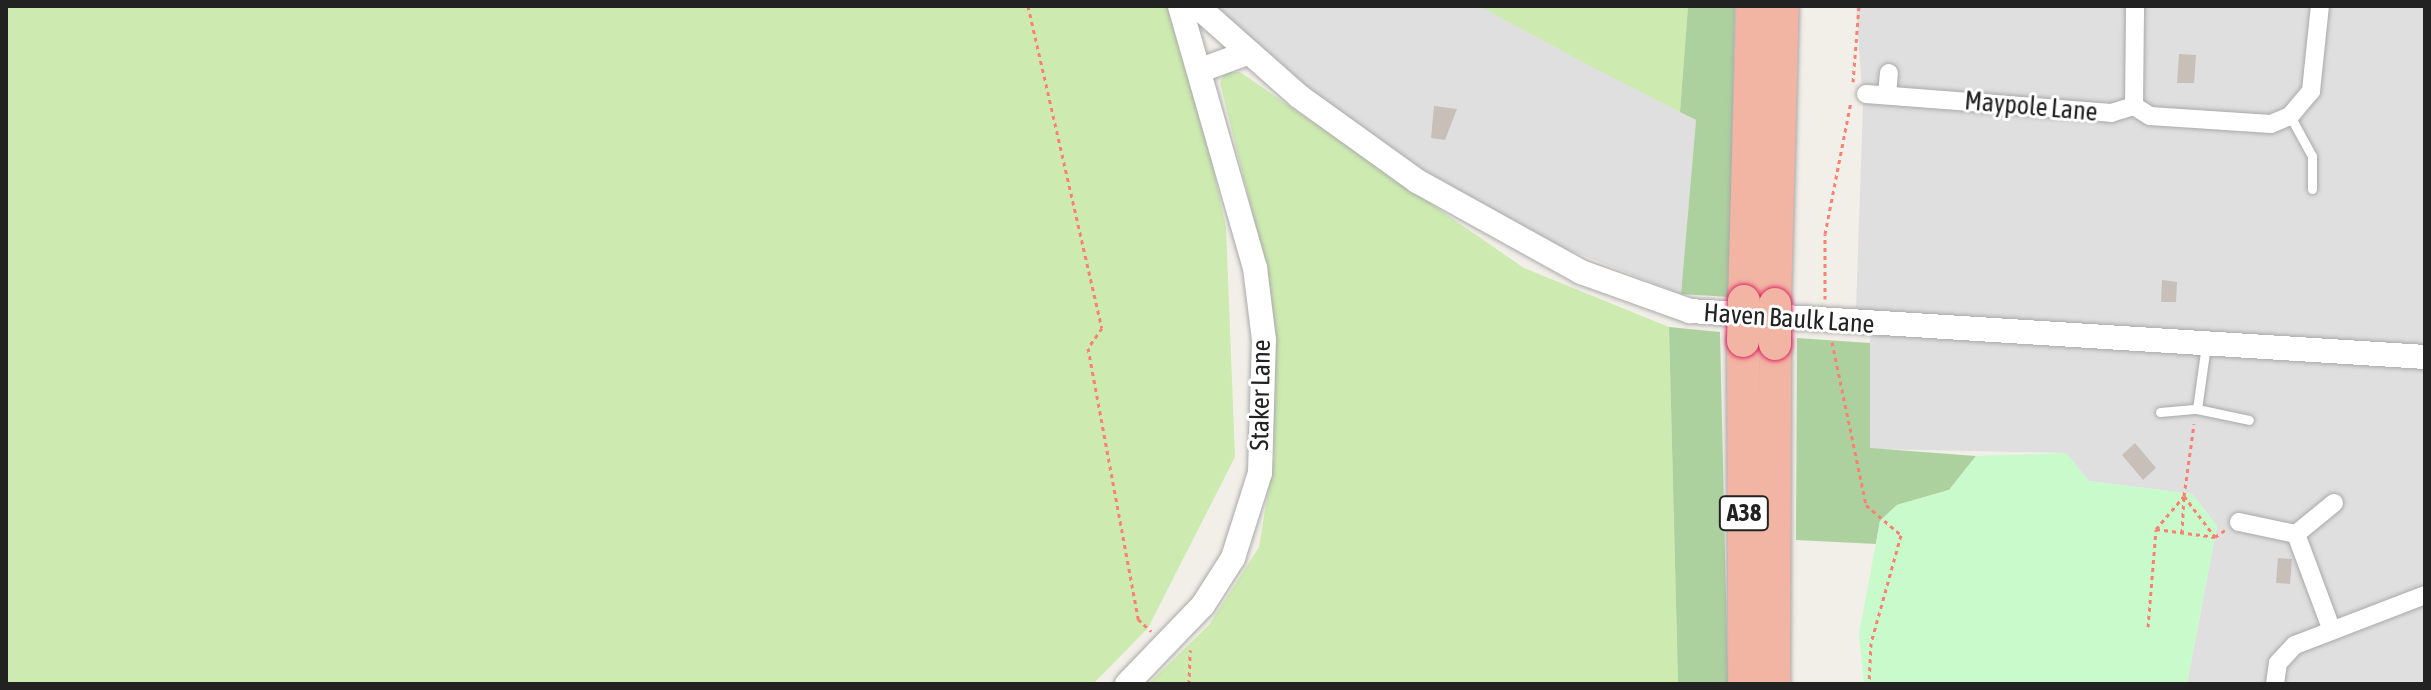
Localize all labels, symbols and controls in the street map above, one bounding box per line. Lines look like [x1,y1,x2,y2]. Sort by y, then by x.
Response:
street label: Maypole Lane [1963,86,2099,128]
street label: Haven Baulk Lane [1703,297,1875,341]
street label: Staker Lane [1244,339,1278,451]
road number: A38 [1718,493,1770,533]

